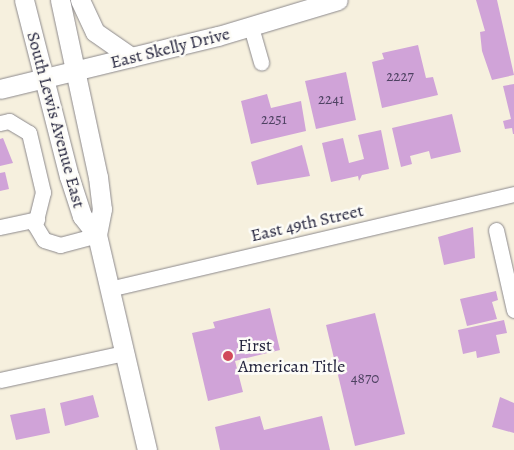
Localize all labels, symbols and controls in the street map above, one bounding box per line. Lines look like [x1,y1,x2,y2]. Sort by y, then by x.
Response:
street label: East Skelly Drive [108,23,232,73]
street label: South Lewis Avenue East [22,29,90,211]
house number: 2227 [386,68,414,86]
house number: 2241 [318,91,344,109]
house number: 2251 [261,111,287,129]
street label: East 49th Street [248,200,366,246]
place label: First American Title [238,335,345,378]
marker: First American Title [222,350,234,362]
house number: 4870 [351,370,379,388]

